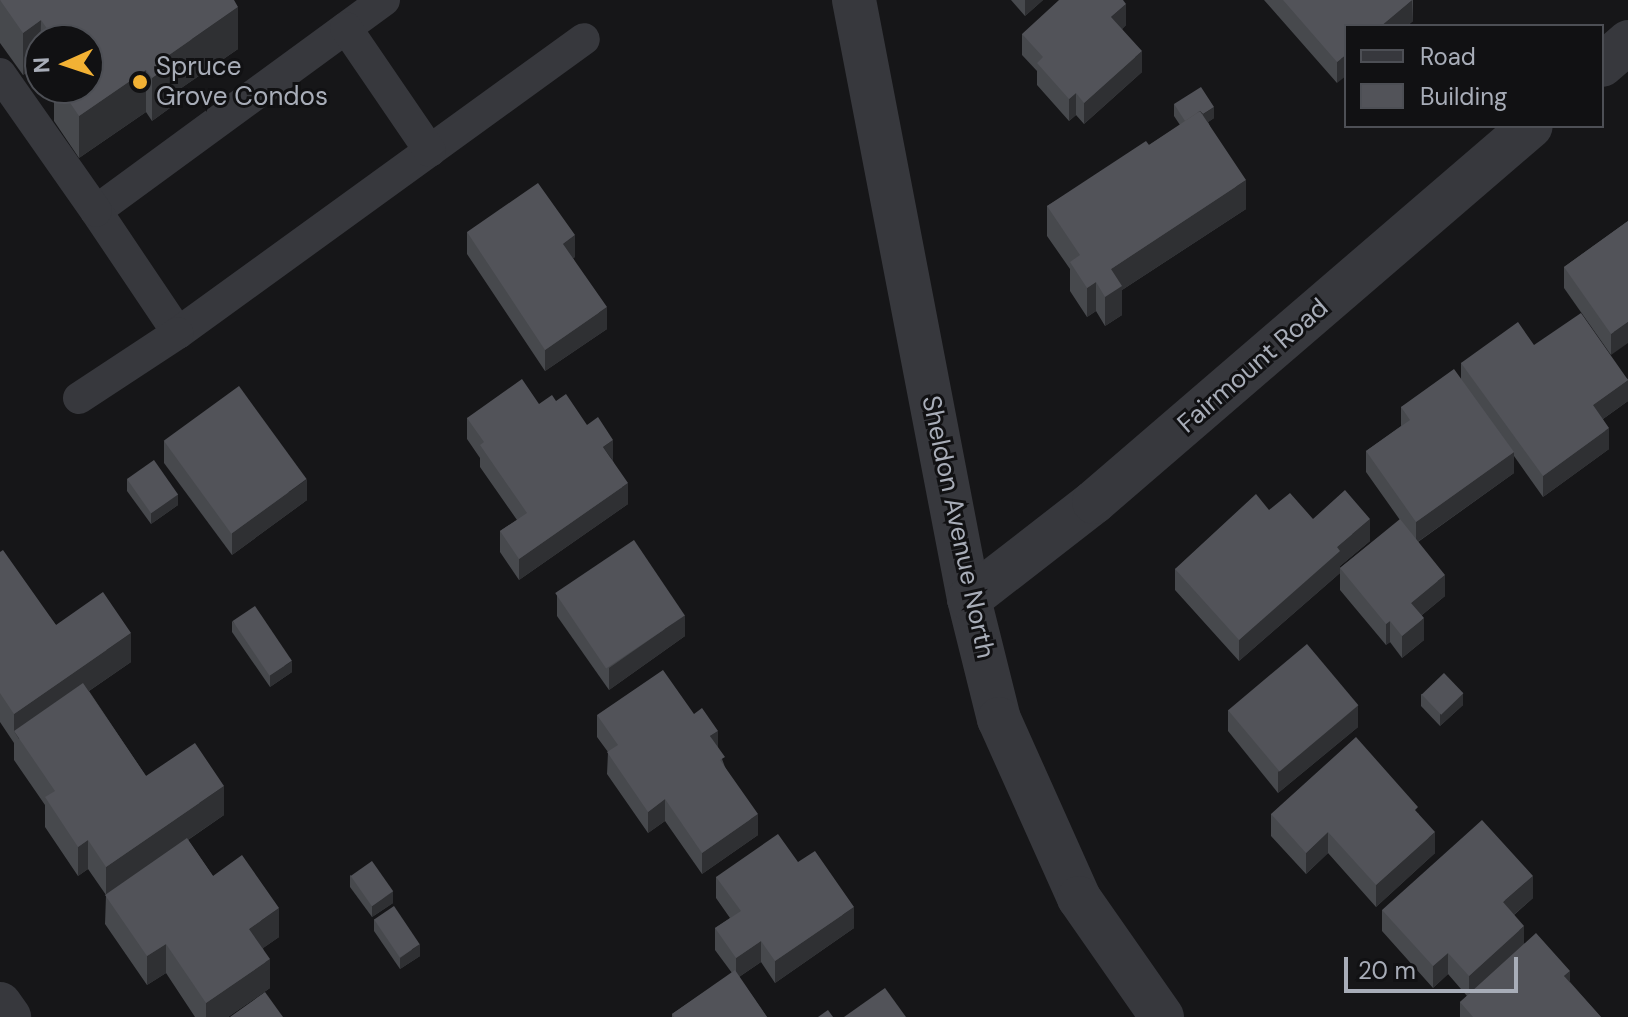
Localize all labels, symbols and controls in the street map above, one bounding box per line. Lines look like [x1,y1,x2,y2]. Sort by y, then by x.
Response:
north arrow [24,24,104,104]
legend [1344,24,1604,128]
text: Road [1420,41,1476,72]
place label: Spruce Grove Condos [156,51,328,112]
text: N [27,56,56,74]
marker: Spruce Grove Condos [131,73,149,91]
text: Building [1420,81,1507,112]
street label: Fairmount Road [1171,292,1335,440]
street label: Sheldon Avenue North [915,393,1001,661]
scale bar [1348,941,1522,991]
text: 20 m [1358,955,1416,986]

